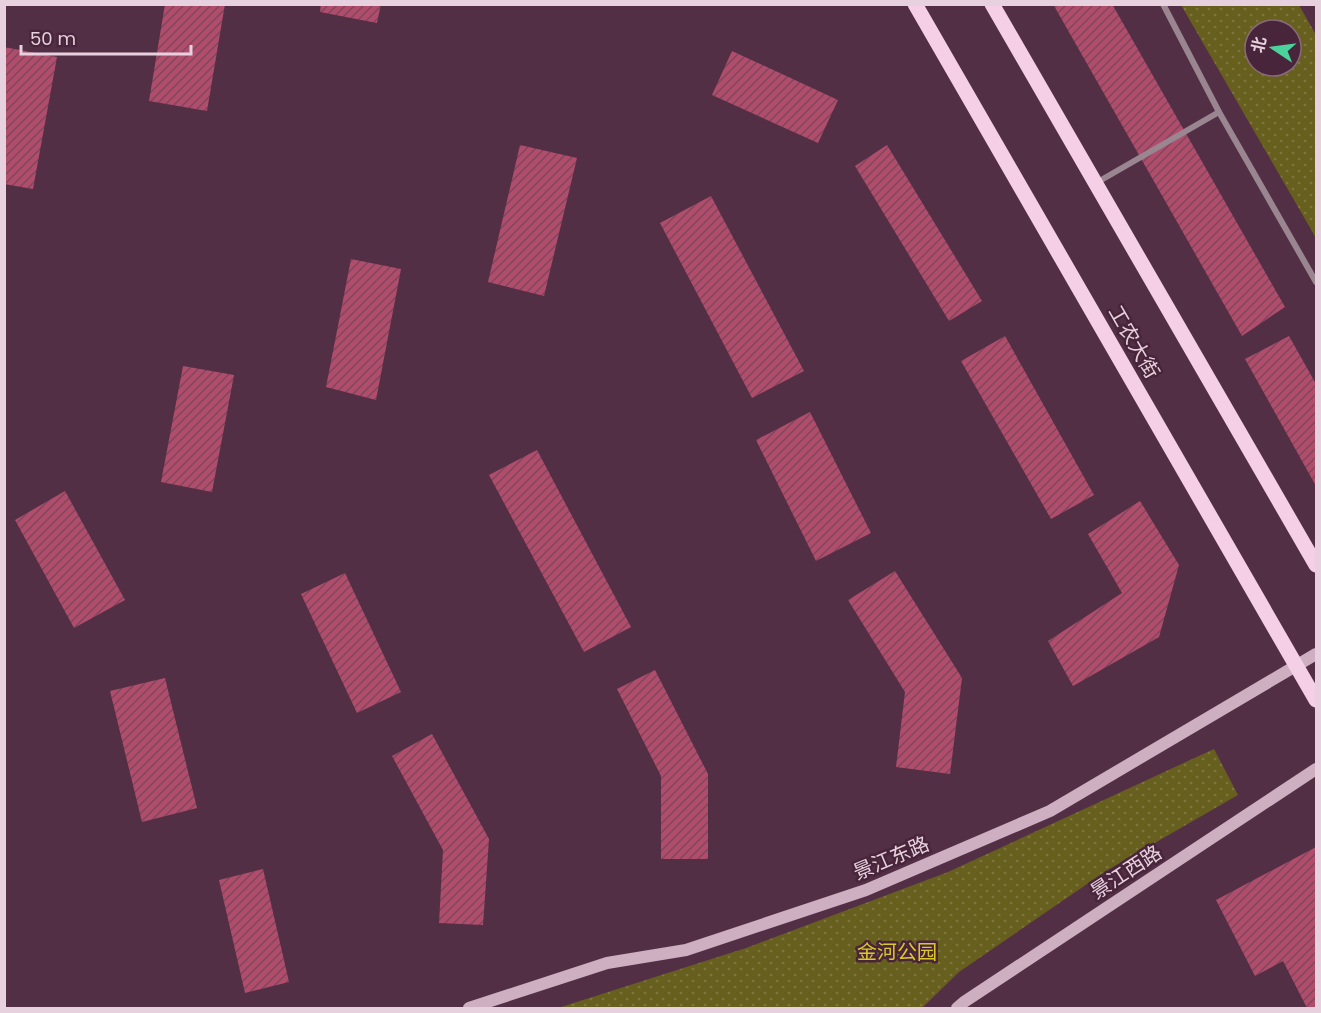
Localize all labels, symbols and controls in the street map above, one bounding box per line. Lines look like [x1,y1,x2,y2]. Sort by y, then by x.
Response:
scale bar [21,18,190,56]
north arrow [1243,18,1303,78]
text: 50 m [30,26,76,51]
text: 北 [1246,34,1272,55]
street label: 工农大街 [1102,300,1166,384]
street label: 景江东路 [849,829,933,887]
street label: 景江西路 [1085,838,1167,906]
park label: 金河公园 [857,938,937,966]

